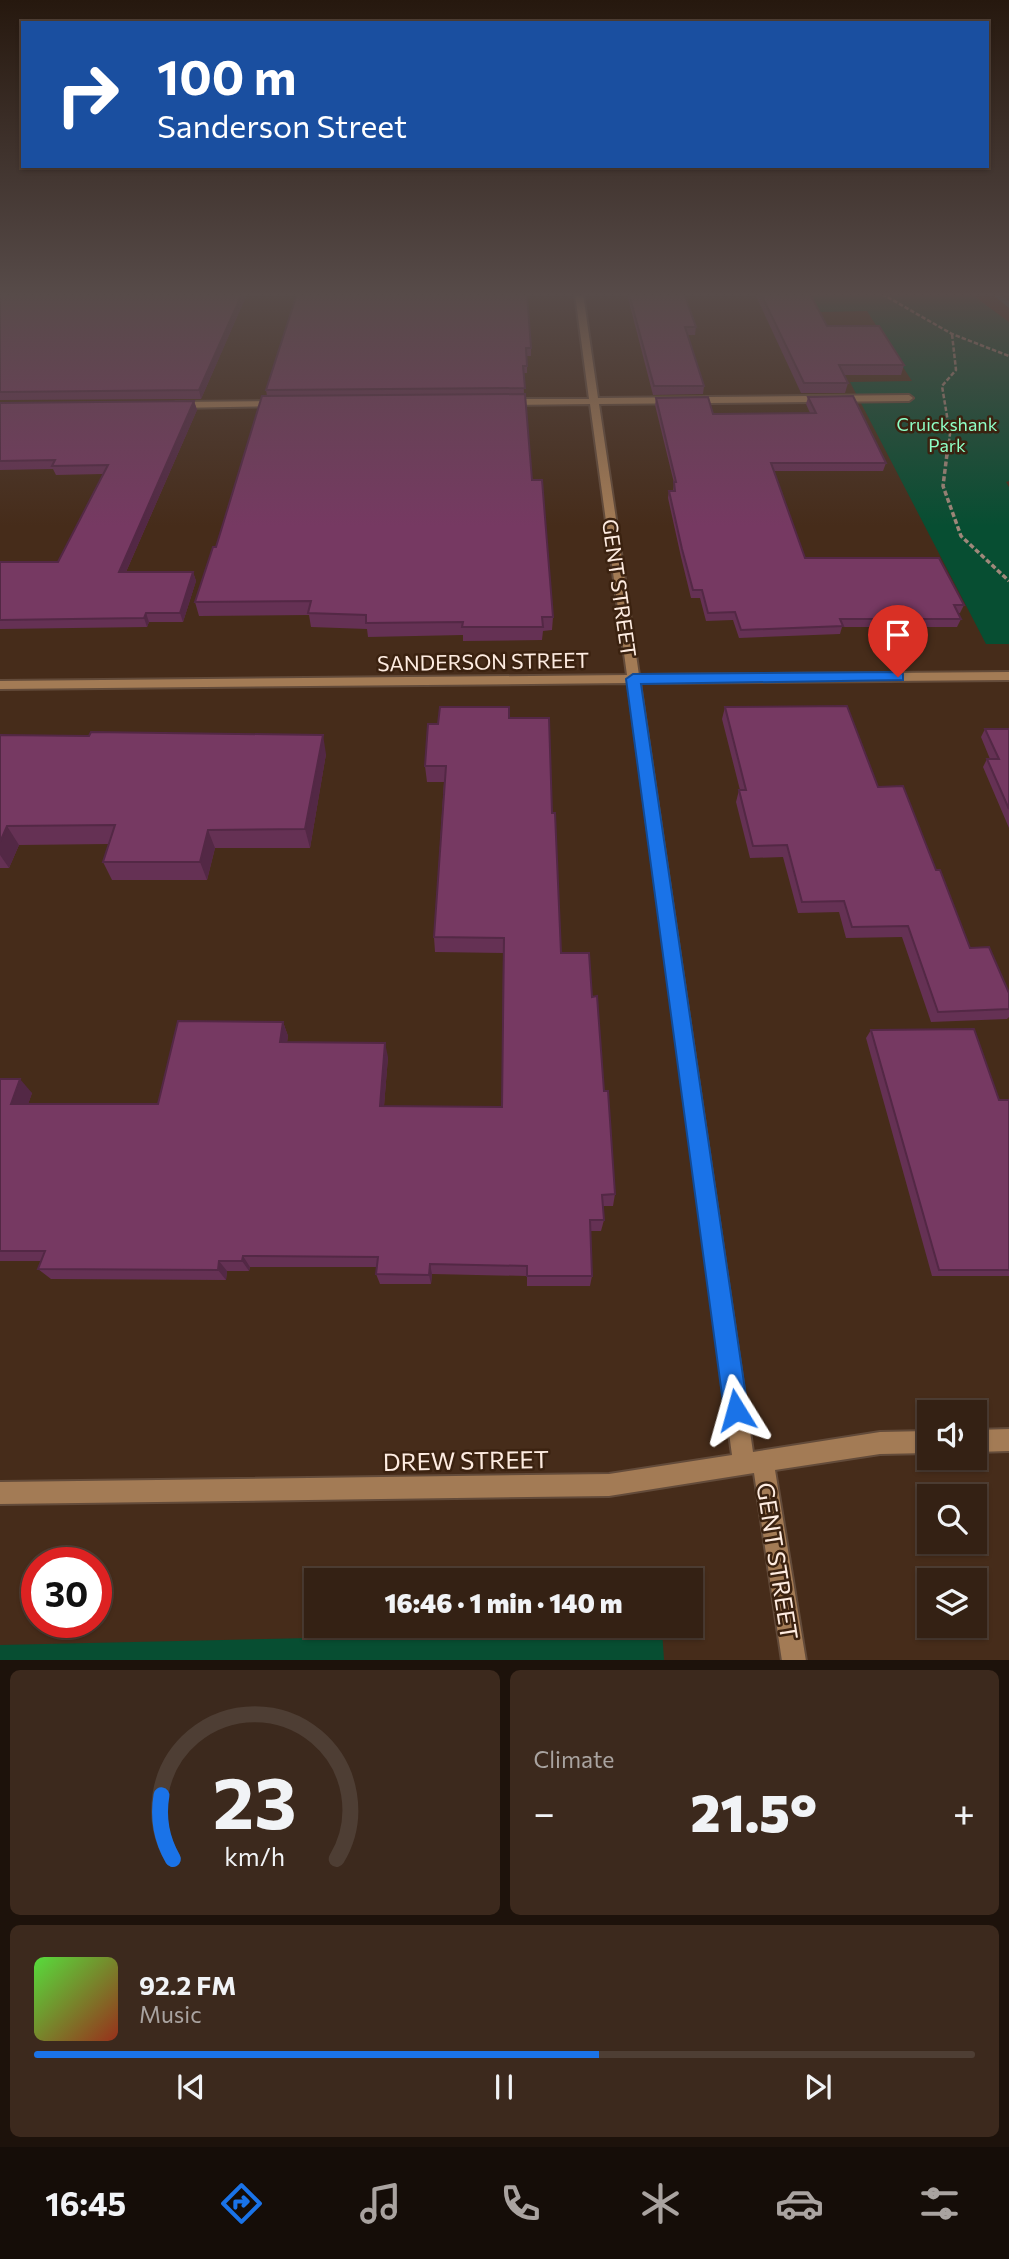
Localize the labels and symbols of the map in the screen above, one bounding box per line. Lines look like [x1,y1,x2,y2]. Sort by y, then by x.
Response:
park label: Cruickshank Park [897,413,998,456]
street label: GENT STREET [598,517,642,659]
pin [868,605,928,677]
street label: SANDERSON STREET [377,647,589,675]
position arrow [699,1373,773,1447]
street label: DREW STREET [383,1444,549,1476]
street label: GENT STREET [751,1480,805,1642]
speed limit sign: 30 [21,1547,112,1638]

